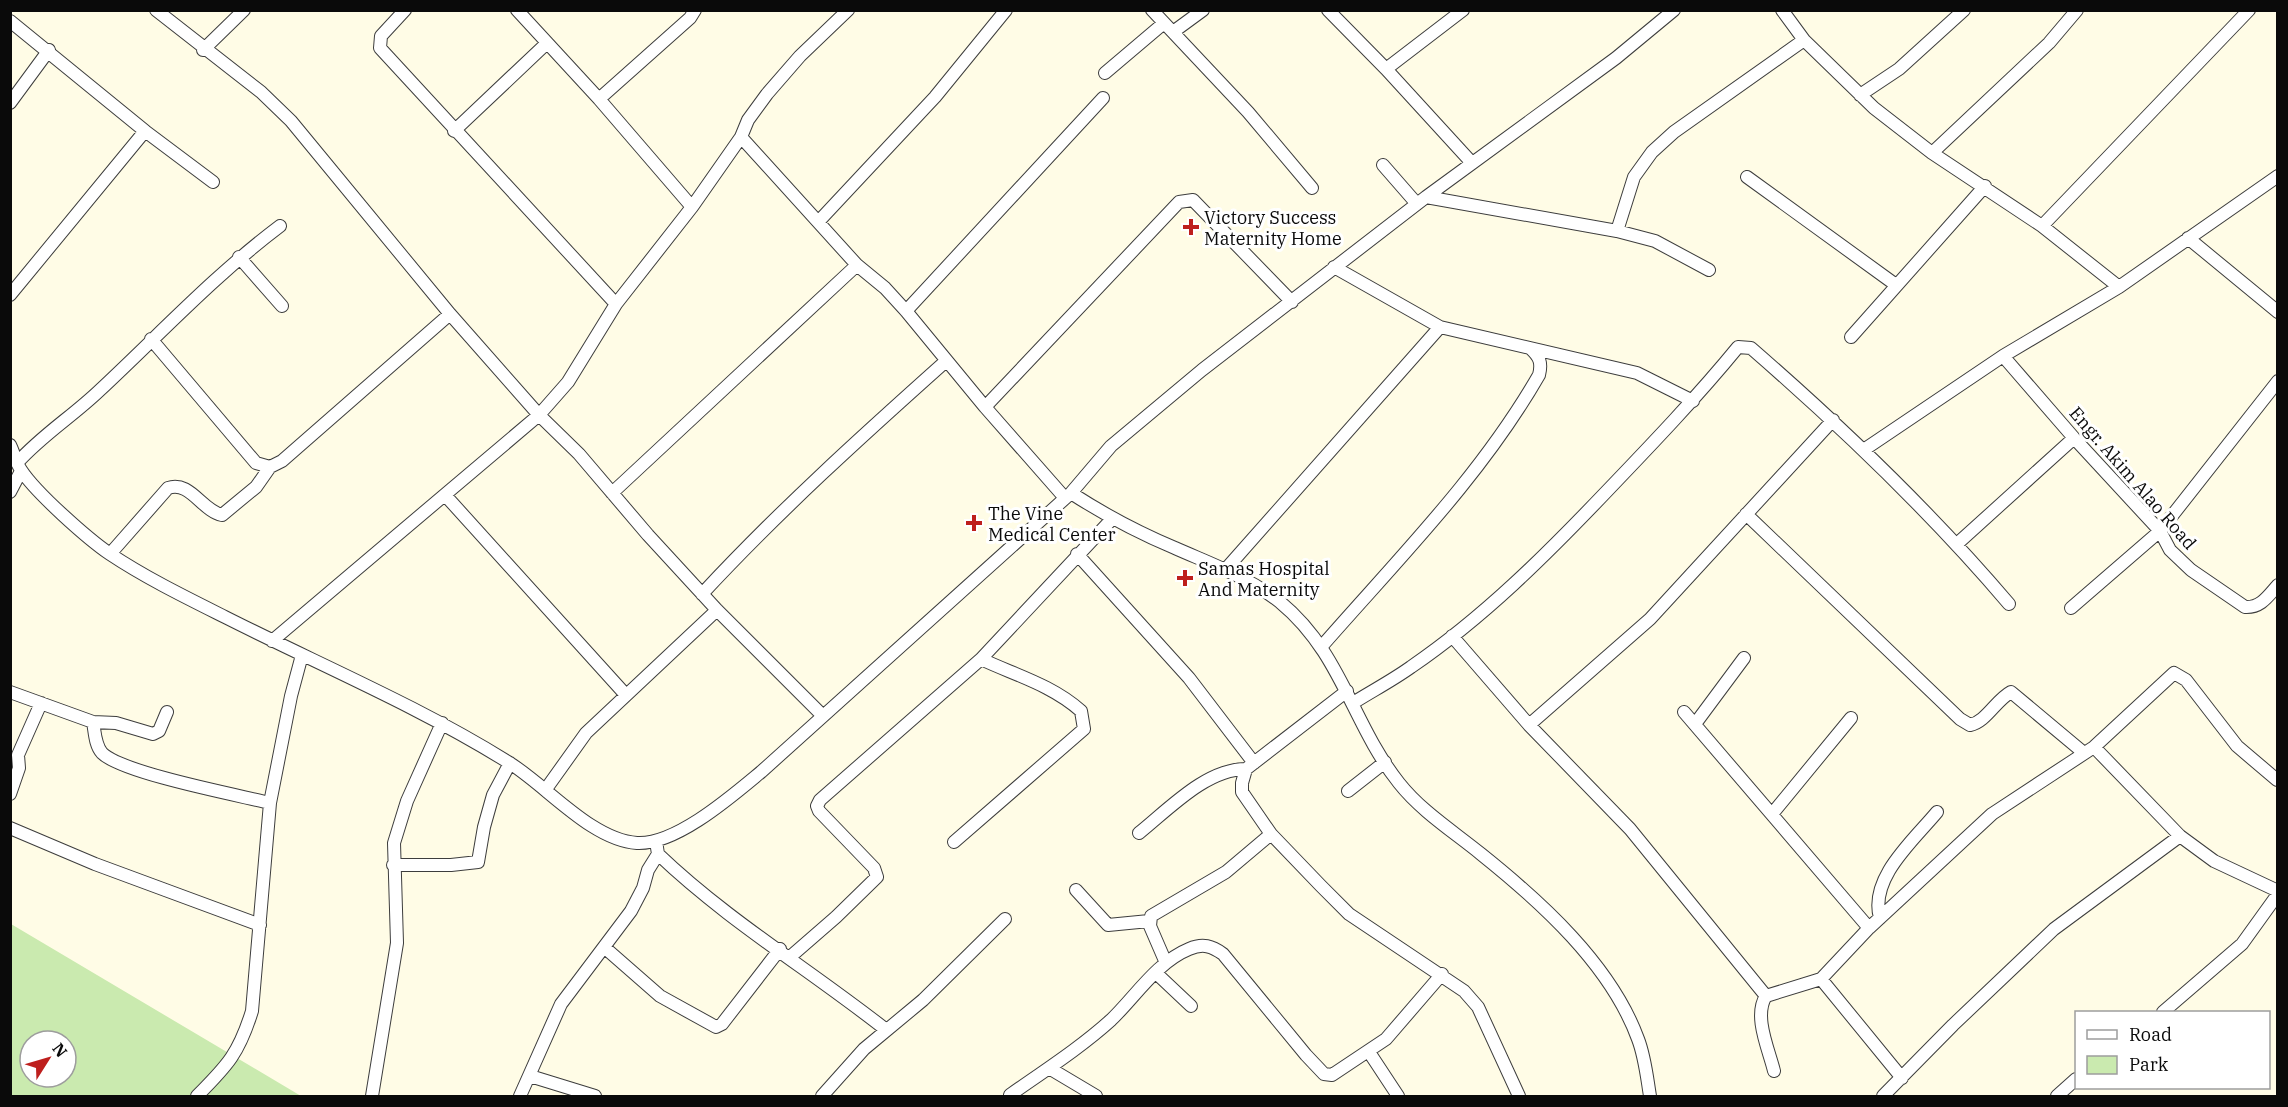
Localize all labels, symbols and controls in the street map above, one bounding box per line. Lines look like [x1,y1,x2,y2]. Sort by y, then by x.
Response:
place label: Victory Success Maternity Home [1204,206,1342,250]
marker: Victory Success Maternity Home [1182,218,1200,236]
street label: Engr. Akim Alao Road [2065,402,2202,554]
place label: The Vine Medical Center [988,502,1115,546]
marker: The Vine Medical Center [965,514,983,532]
place label: Samas Hospital And Maternity [1198,557,1330,601]
marker: Samas Hospital And Maternity [1176,569,1194,587]
legend [2075,1011,2270,1089]
text: Road [2129,1023,2172,1046]
north arrow [18,1029,78,1089]
text: N [48,1039,72,1061]
text: Park [2129,1053,2169,1076]

